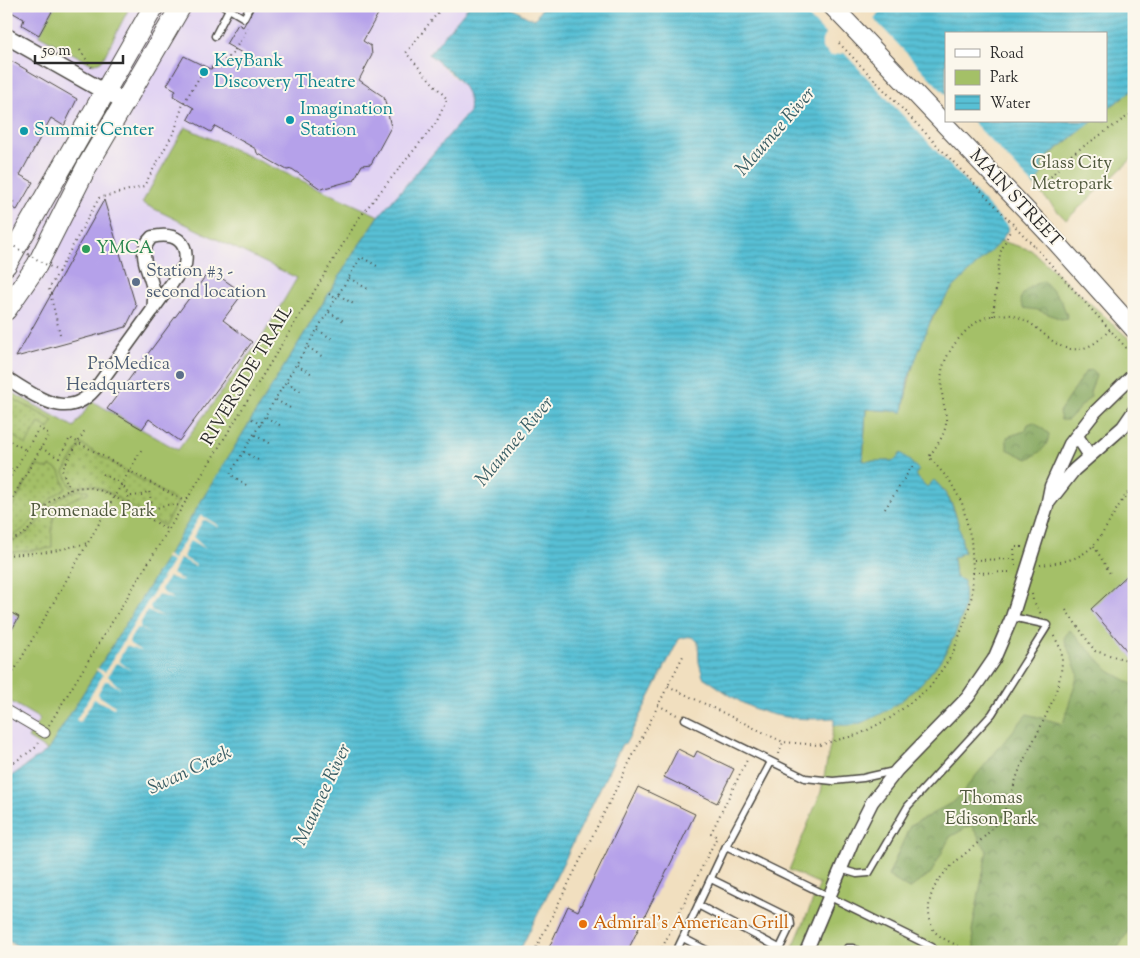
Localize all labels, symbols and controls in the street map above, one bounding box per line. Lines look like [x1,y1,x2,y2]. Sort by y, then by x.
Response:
scale bar [35,32,122,64]
legend [945,32,1108,122]
text: 50 m [41,41,71,62]
text: Road [990,44,1024,65]
place label: KeyBank Discovery Theatre [214,49,356,96]
marker: KeyBank Discovery Theatre [198,66,210,78]
text: Park [990,68,1019,89]
water label: Maumee River [730,81,822,182]
text: Water [990,94,1031,115]
place label: Imagination Station [300,97,394,144]
marker: Imagination Station [284,114,296,126]
place label: Summit Center [34,118,154,144]
marker: Summit Center [18,125,30,137]
street label: MAIN STREET [963,144,1068,254]
park label: Glass City Metropark [1031,151,1113,198]
place label: YMCA [96,236,154,262]
marker: YMCA [80,243,92,255]
place label: Station #3 - second location [146,259,267,306]
marker: Station #3 - second location [130,276,142,288]
street label: RIVERSIDE TRAIL [196,301,300,451]
place label: ProMedica Headquarters [66,352,170,399]
marker: ProMedica Headquarters [174,369,186,381]
water label: Maumee River [469,391,561,493]
park label: Promenade Park [31,499,156,525]
water label: Maumee River [288,739,359,850]
water label: Swan Creek [144,740,237,802]
park label: Thomas Edison Park [945,786,1037,833]
place label: Admiral's American Grill [593,911,789,937]
marker: Admiral's American Grill [577,918,589,930]

